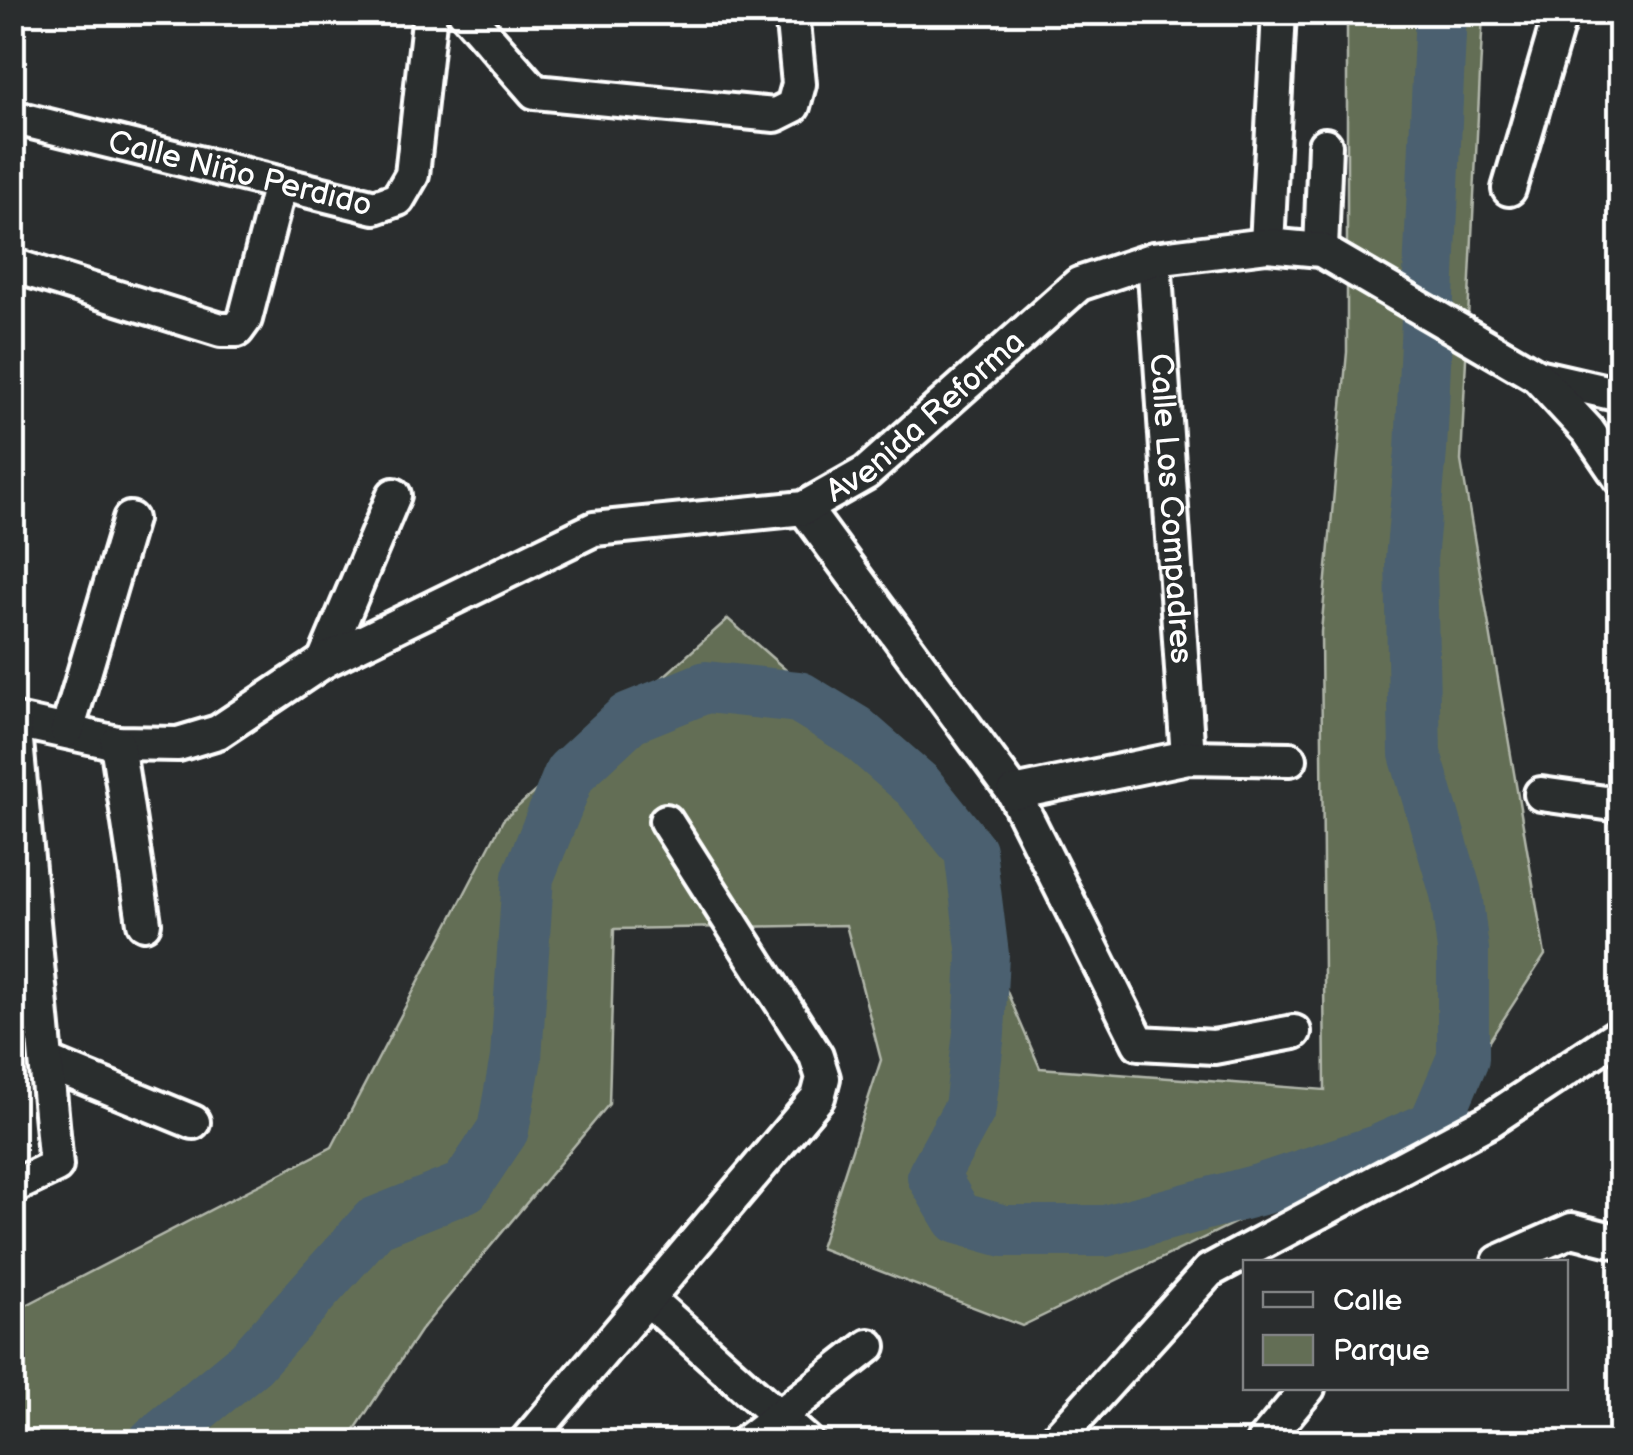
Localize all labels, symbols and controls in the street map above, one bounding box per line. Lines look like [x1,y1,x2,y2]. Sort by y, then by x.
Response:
street label: Calle Niño Perdido [104,122,376,225]
street label: Avenida Reforma [819,322,1033,511]
street label: Calle Los Compadres [1141,352,1201,665]
legend [1243,1260,1568,1390]
text: Calle [1333,1283,1402,1319]
text: Parque [1333,1333,1430,1369]

